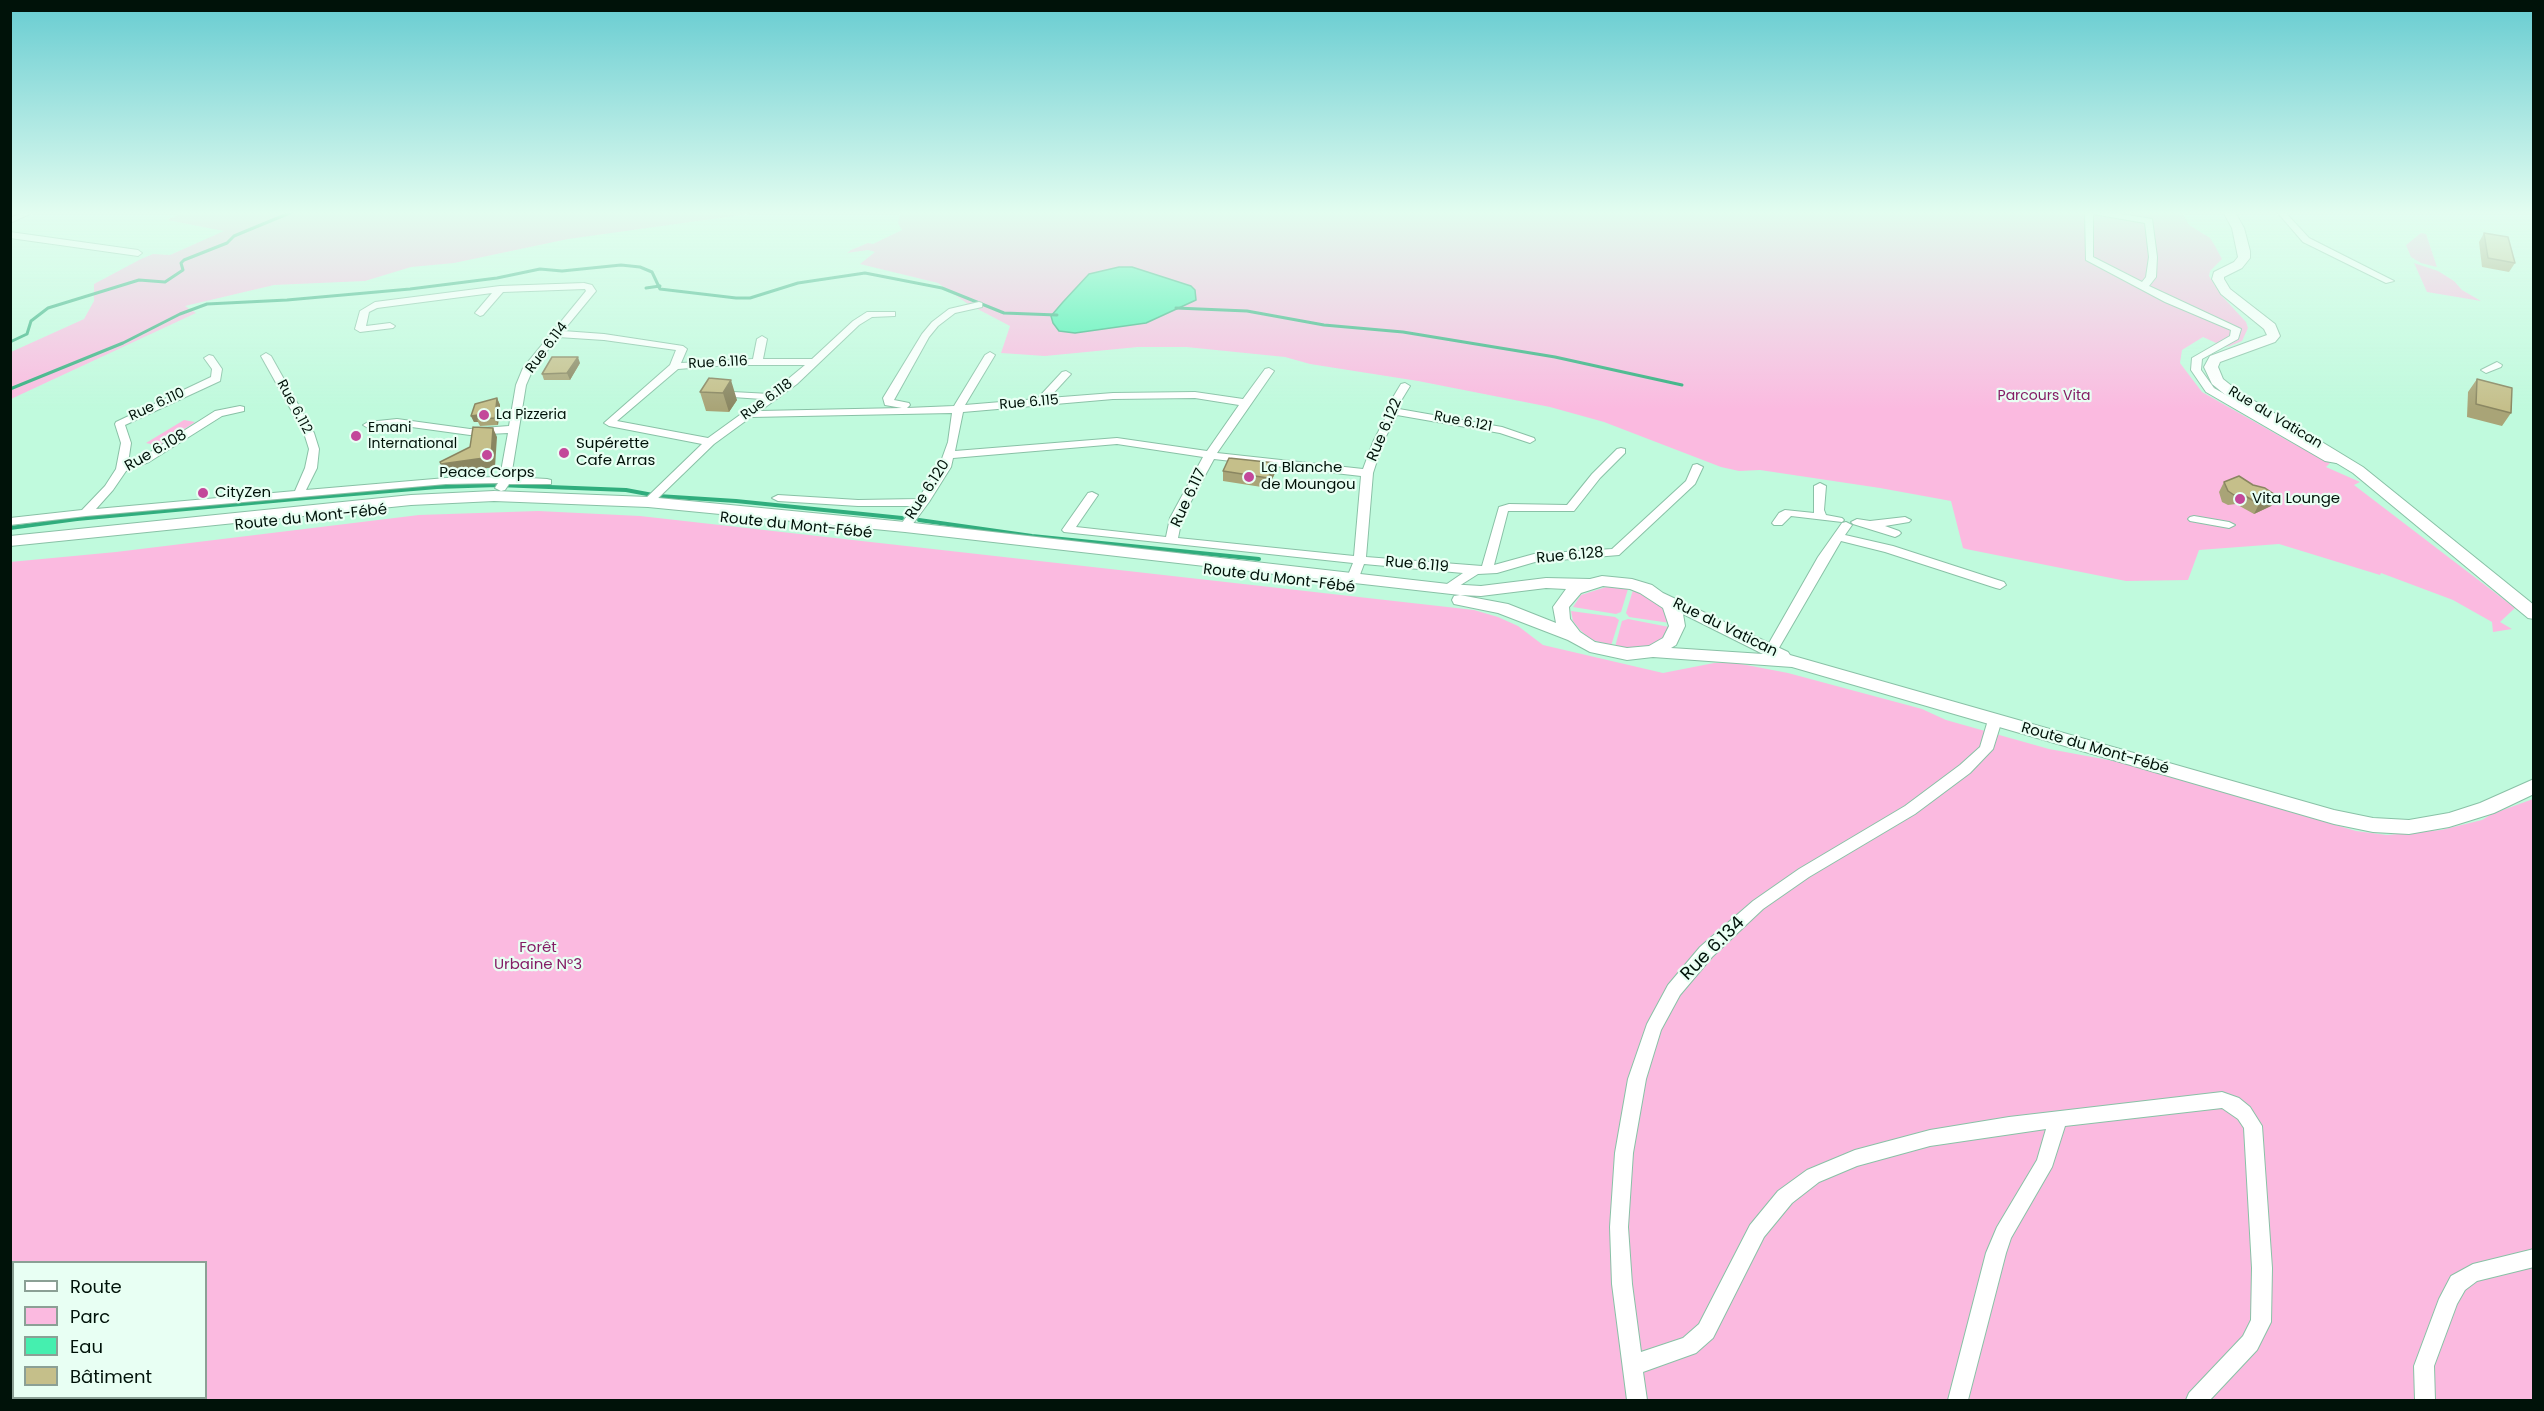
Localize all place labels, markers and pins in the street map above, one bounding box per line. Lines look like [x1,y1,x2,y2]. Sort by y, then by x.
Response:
place label: La Pizzeria [496,407,566,423]
marker: La Pizzeria [477,408,491,422]
place label: Emani International [368,420,457,452]
marker: Emani International [349,429,363,443]
place label: Supérette Cafe Arras [576,435,655,470]
marker: Supérette Cafe Arras [557,446,571,460]
marker: Peace Corps [480,448,494,462]
place label: La Blanche de Moungou [1261,459,1355,494]
place label: Peace Corps [439,464,535,482]
marker: La Blanche de Moungou [1242,470,1256,484]
place label: CityZen [215,484,271,502]
marker: CityZen [196,486,210,500]
place label: Vita Lounge [2252,490,2340,508]
marker: Vita Lounge [2233,492,2247,506]

